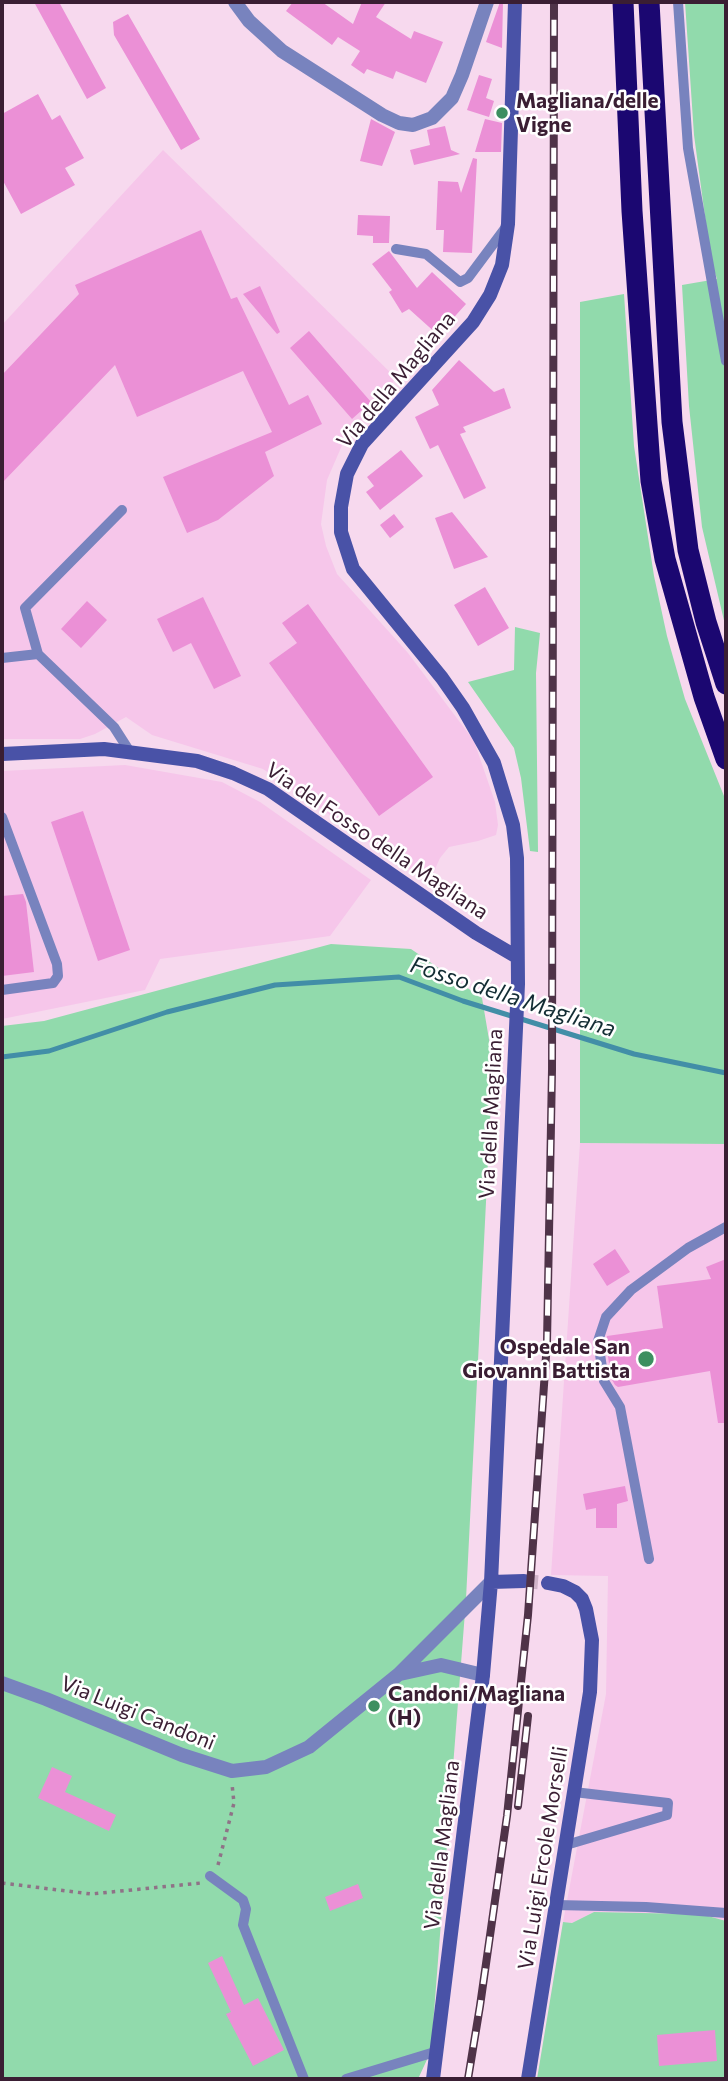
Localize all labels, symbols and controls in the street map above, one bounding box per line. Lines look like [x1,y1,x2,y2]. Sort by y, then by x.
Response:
place label: Magliana/delle Vigne [516,88,659,138]
marker: Magliana/delle Vigne [494,105,510,121]
street label: Via della Magliana [331,307,461,453]
street label: Via del Fosso della Magliana [261,757,493,925]
water label: Fosso della Magliana [407,951,619,1043]
street label: Via della Magliana [474,1028,508,1200]
place label: Ospedale San Giovanni Battista [462,1334,630,1384]
marker: Ospedale San Giovanni Battista [636,1349,656,1369]
street label: Via Luigi Candoni [57,1671,219,1755]
place label: Candoni/Magliana (H) [388,1681,565,1731]
marker: Candoni/Magliana (H) [366,1698,382,1714]
street label: Via Luigi Ercole Morselli [513,1744,573,1972]
street label: Via della Magliana [419,1759,465,1931]

